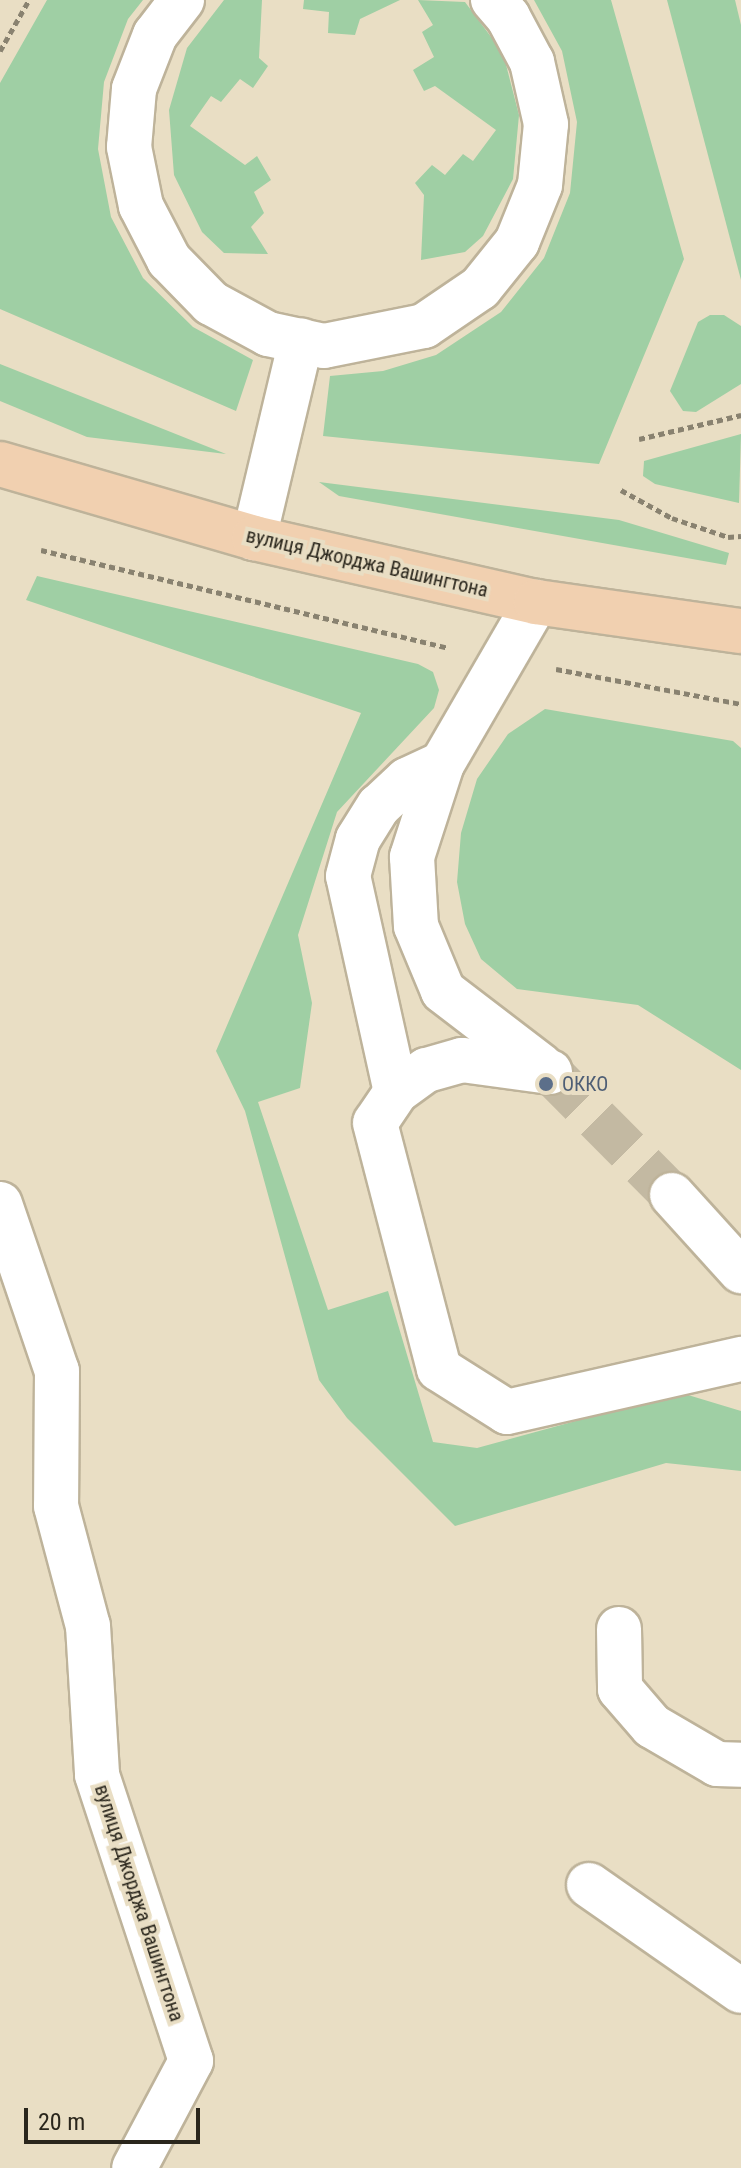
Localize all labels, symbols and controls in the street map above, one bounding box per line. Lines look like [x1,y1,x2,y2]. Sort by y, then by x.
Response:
street label: вулиця Джорджа Вашингтона [244,523,490,603]
place label: ОККО [562,1072,608,1096]
marker: ОККО [537,1075,555,1093]
street label: вулиця Джорджа Вашингтона [89,1782,189,2024]
scale bar [28,2092,204,2142]
text: 20 m [38,2108,85,2136]

